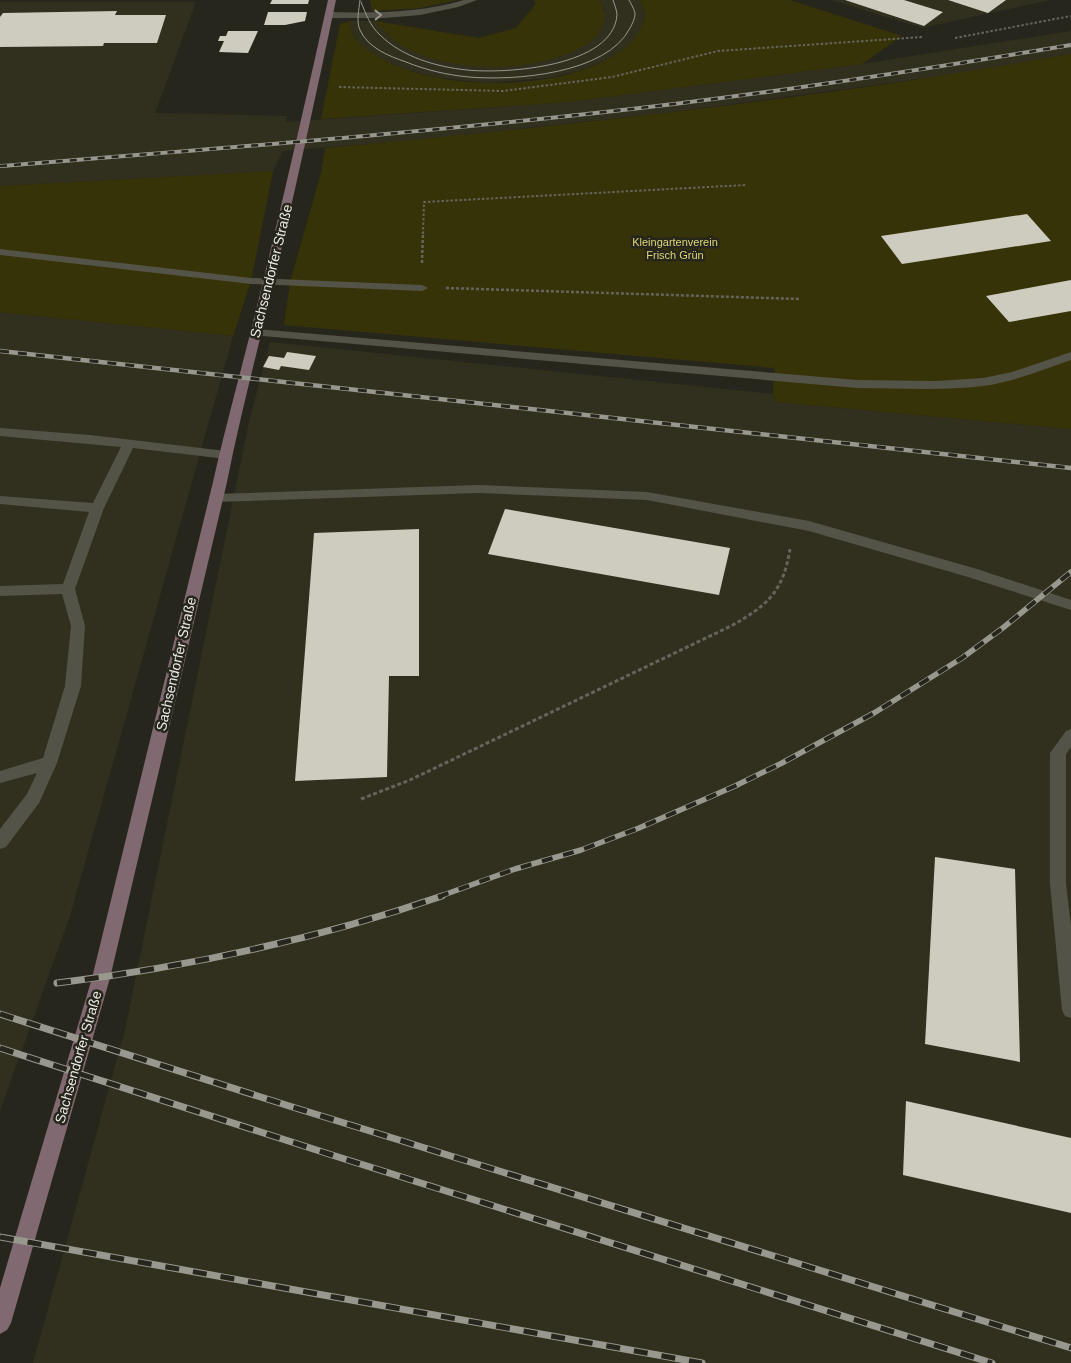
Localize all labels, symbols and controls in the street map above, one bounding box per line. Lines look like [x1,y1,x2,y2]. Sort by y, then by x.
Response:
one-way arrow [374,10,382,20]
street label: Sachsendorfer Straße [247,202,295,339]
park label: Kleingartenverein Frisch Grün [632,236,718,261]
street label: Sachsendorfer Straße [153,595,199,733]
street label: Sachsendorfer Straße [51,989,105,1125]

